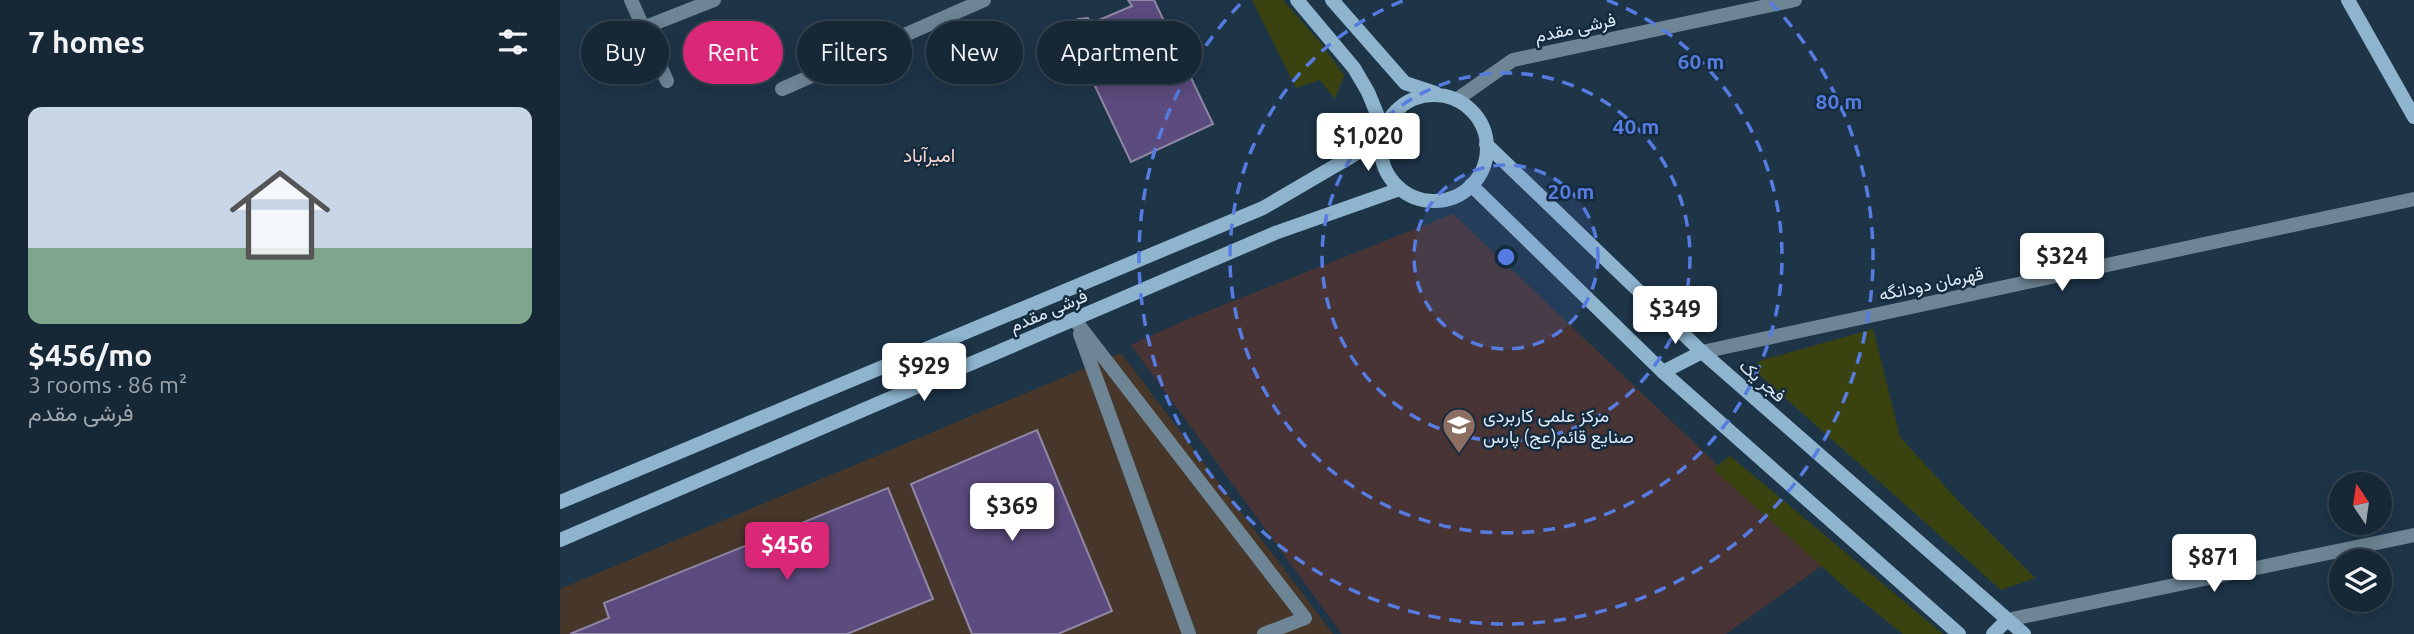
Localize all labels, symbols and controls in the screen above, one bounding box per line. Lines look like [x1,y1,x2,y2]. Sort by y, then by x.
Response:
street label: فرشی مقدم [1533,9,1618,48]
chip: Buy [581,21,669,84]
chip: Rent [683,21,783,84]
chip: Filters [797,21,912,84]
chip: New [926,21,1023,84]
chip: Apartment [1037,21,1202,84]
icon: filters [494,23,532,61]
text: 7 homes [28,25,145,59]
text: 60 m [1678,49,1724,73]
text: 80 m [1816,89,1862,113]
pin: $1,020 [1311,114,1425,173]
text: 40 m [1613,114,1659,138]
text: $1,020 [1333,123,1403,148]
district label: امیرآباد [903,144,955,167]
icon: home [217,152,343,278]
text: 20 m [1548,179,1594,203]
pin: $324 [2021,233,2103,293]
text: $324 [2036,243,2088,268]
centre of rings [1494,245,1518,269]
street label: قهرمان دودانگه [1877,262,1986,306]
street label: فرشی مقدم [1006,285,1091,338]
pin: $349 [1634,286,1716,346]
text: $349 [1649,296,1701,321]
text: $456/mo [28,338,152,372]
pin: $929 [883,344,965,403]
text: $929 [898,353,950,378]
street label: فجر یک [1735,355,1790,407]
text: 3 rooms · 86 m² [28,372,187,397]
text: فرشی مقدم [28,400,134,425]
place label: مرکز علمی کاربردی صنایع قائم(عج) پارس [1483,405,1634,449]
school or university icon: مرکز علمی کاربردی صنایع قائم(عج) پارس [1440,406,1478,455]
north arrow [2329,472,2392,536]
map controls [2329,472,2392,612]
pin: $369 [971,484,1053,543]
text: $369 [986,493,1038,518]
pin: $456 [746,522,828,582]
text: $456 [761,532,813,557]
pin: $871 [2173,534,2255,594]
text: $871 [2188,544,2240,569]
button: layers [2329,549,2392,612]

